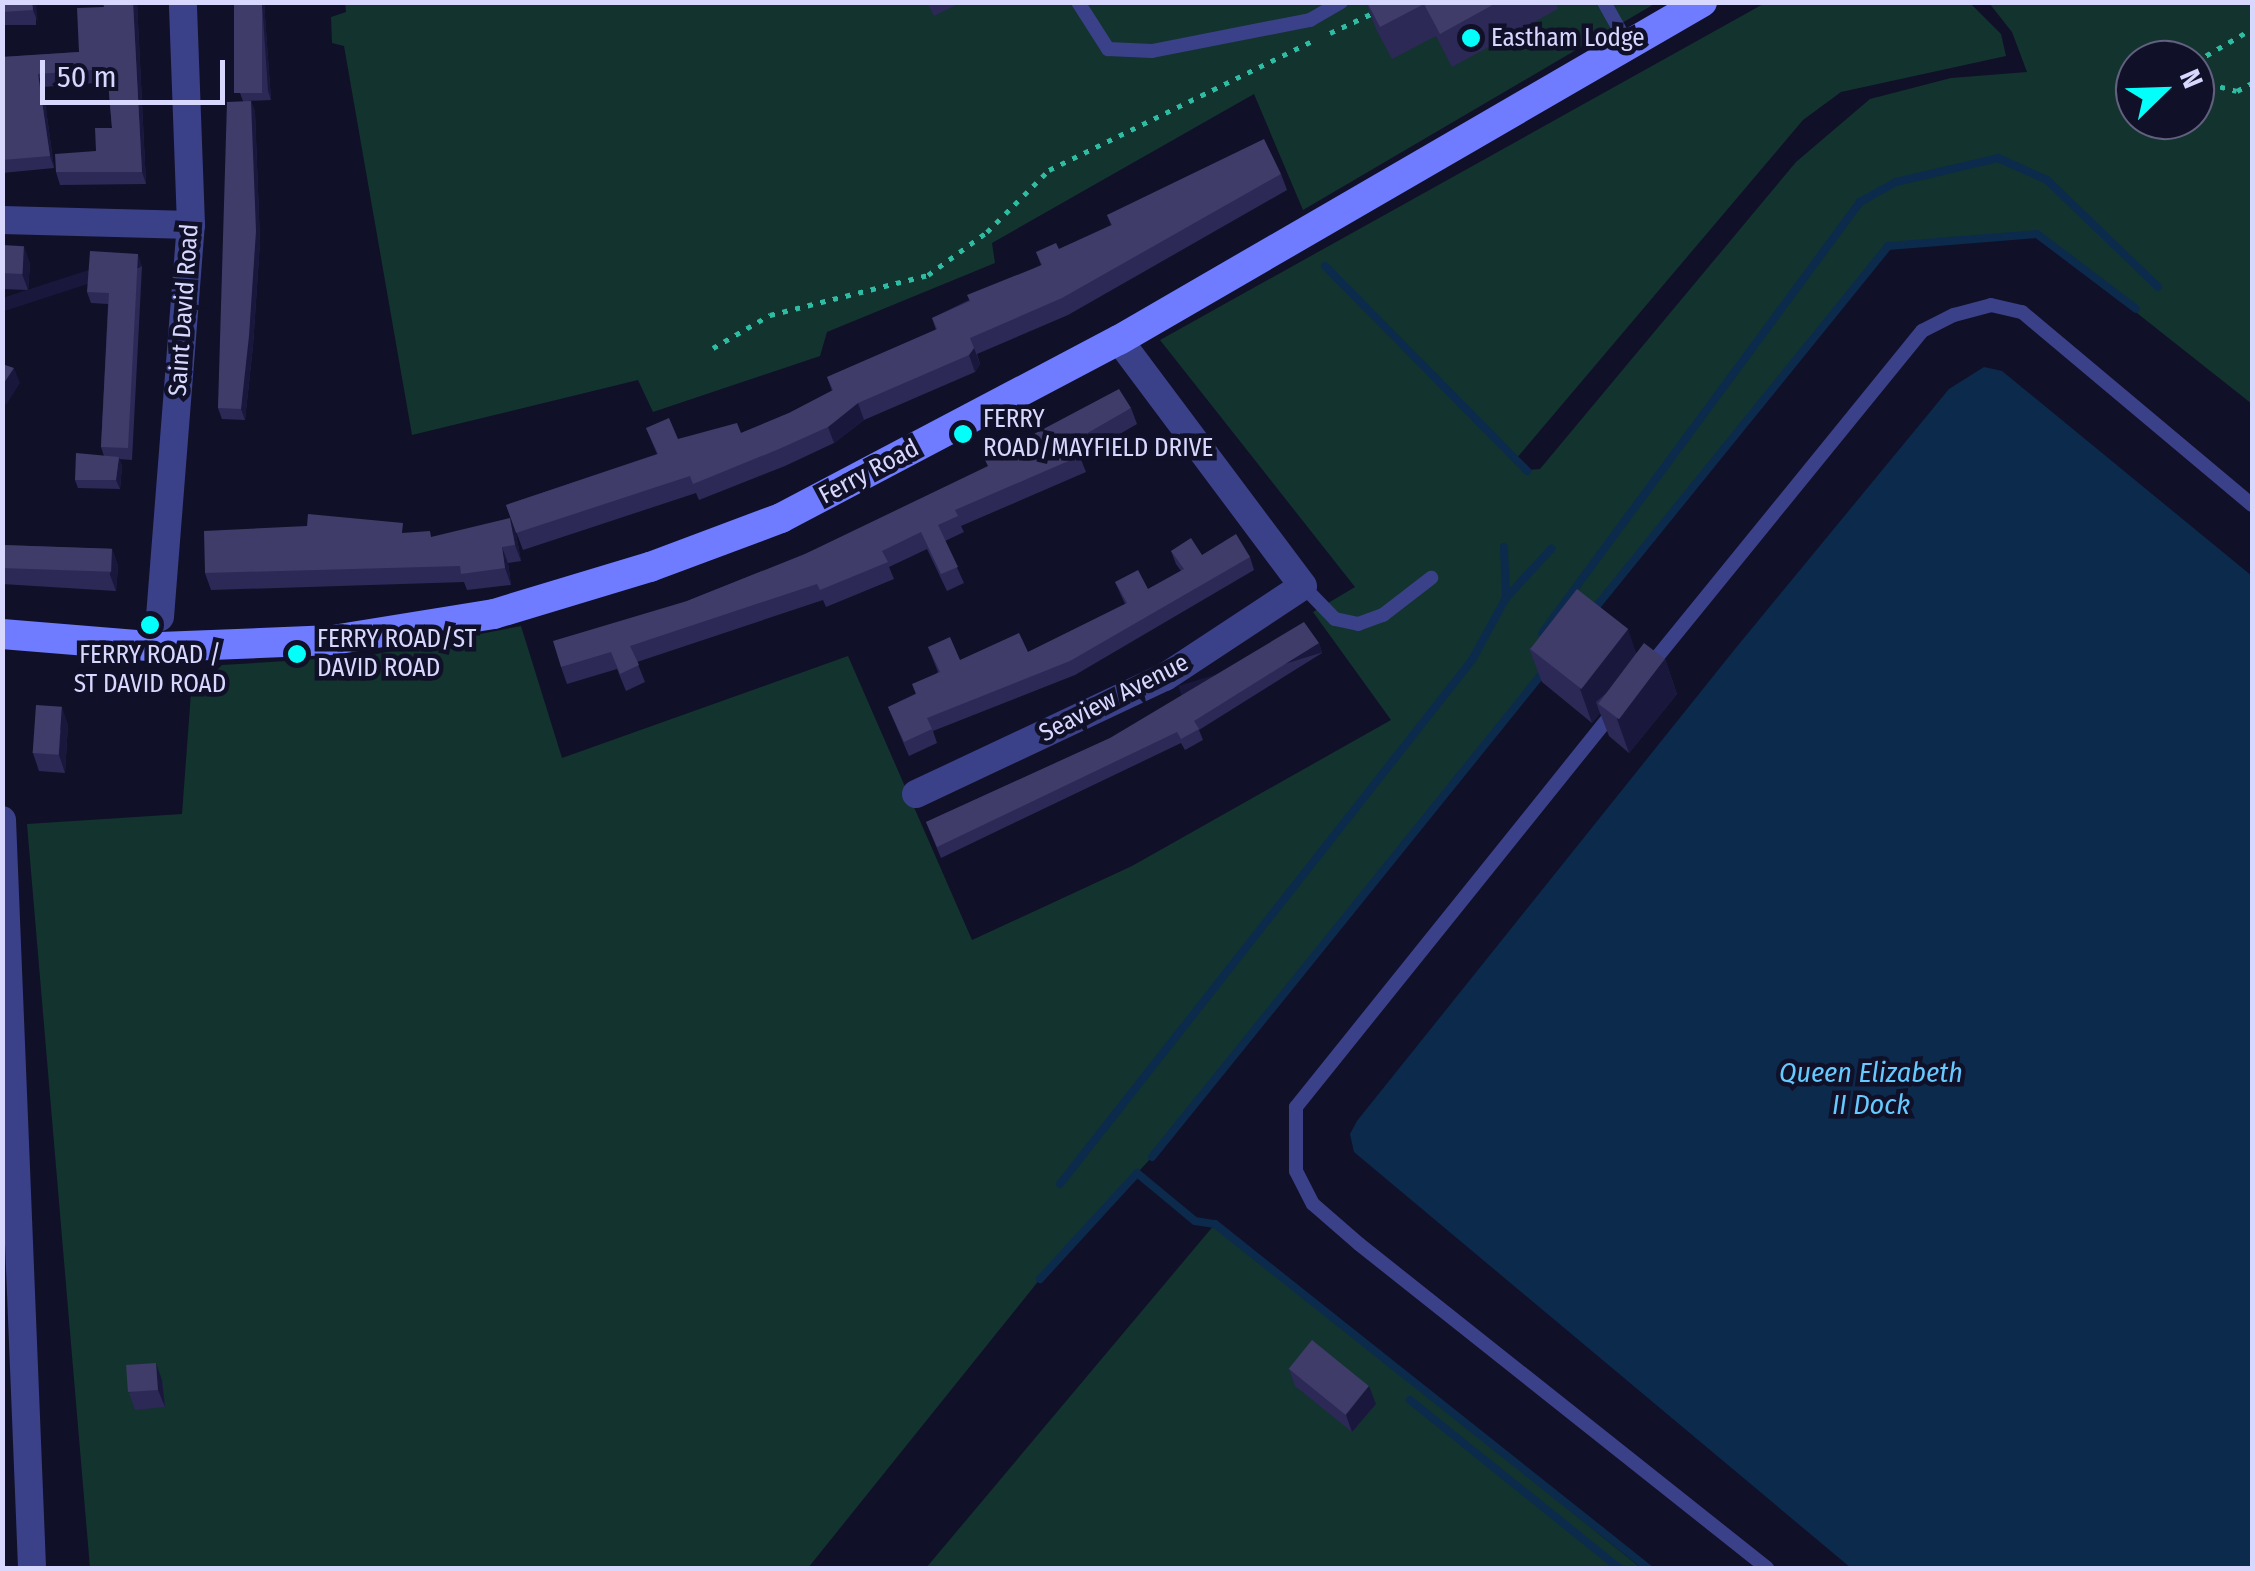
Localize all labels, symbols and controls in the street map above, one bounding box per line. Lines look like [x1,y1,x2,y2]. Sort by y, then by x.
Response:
place label: Eastham Lodge [1491,23,1645,53]
marker: Eastham Lodge [1460,27,1482,49]
scale bar [45,40,230,102]
north arrow [2115,40,2215,140]
text: 50 m [57,59,117,95]
text: N [2173,65,2210,93]
street label: Saint David Road [163,223,205,397]
place label: FERRY ROAD/MAYFIELD DRIVE [983,405,1213,464]
marker: FERRY ROAD/MAYFIELD DRIVE [952,423,974,445]
street label: Ferry Road [814,433,924,511]
marker: FERRY ROAD / ST DAVID ROAD [139,614,161,636]
place label: FERRY ROAD/ST DAVID ROAD [317,625,476,684]
place label: FERRY ROAD / ST DAVID ROAD [74,641,226,700]
marker: FERRY ROAD/ST DAVID ROAD [286,643,308,665]
street label: Seaview Avenue [1034,648,1194,748]
water label: Queen Elizabeth II Dock [1779,1056,1963,1122]

